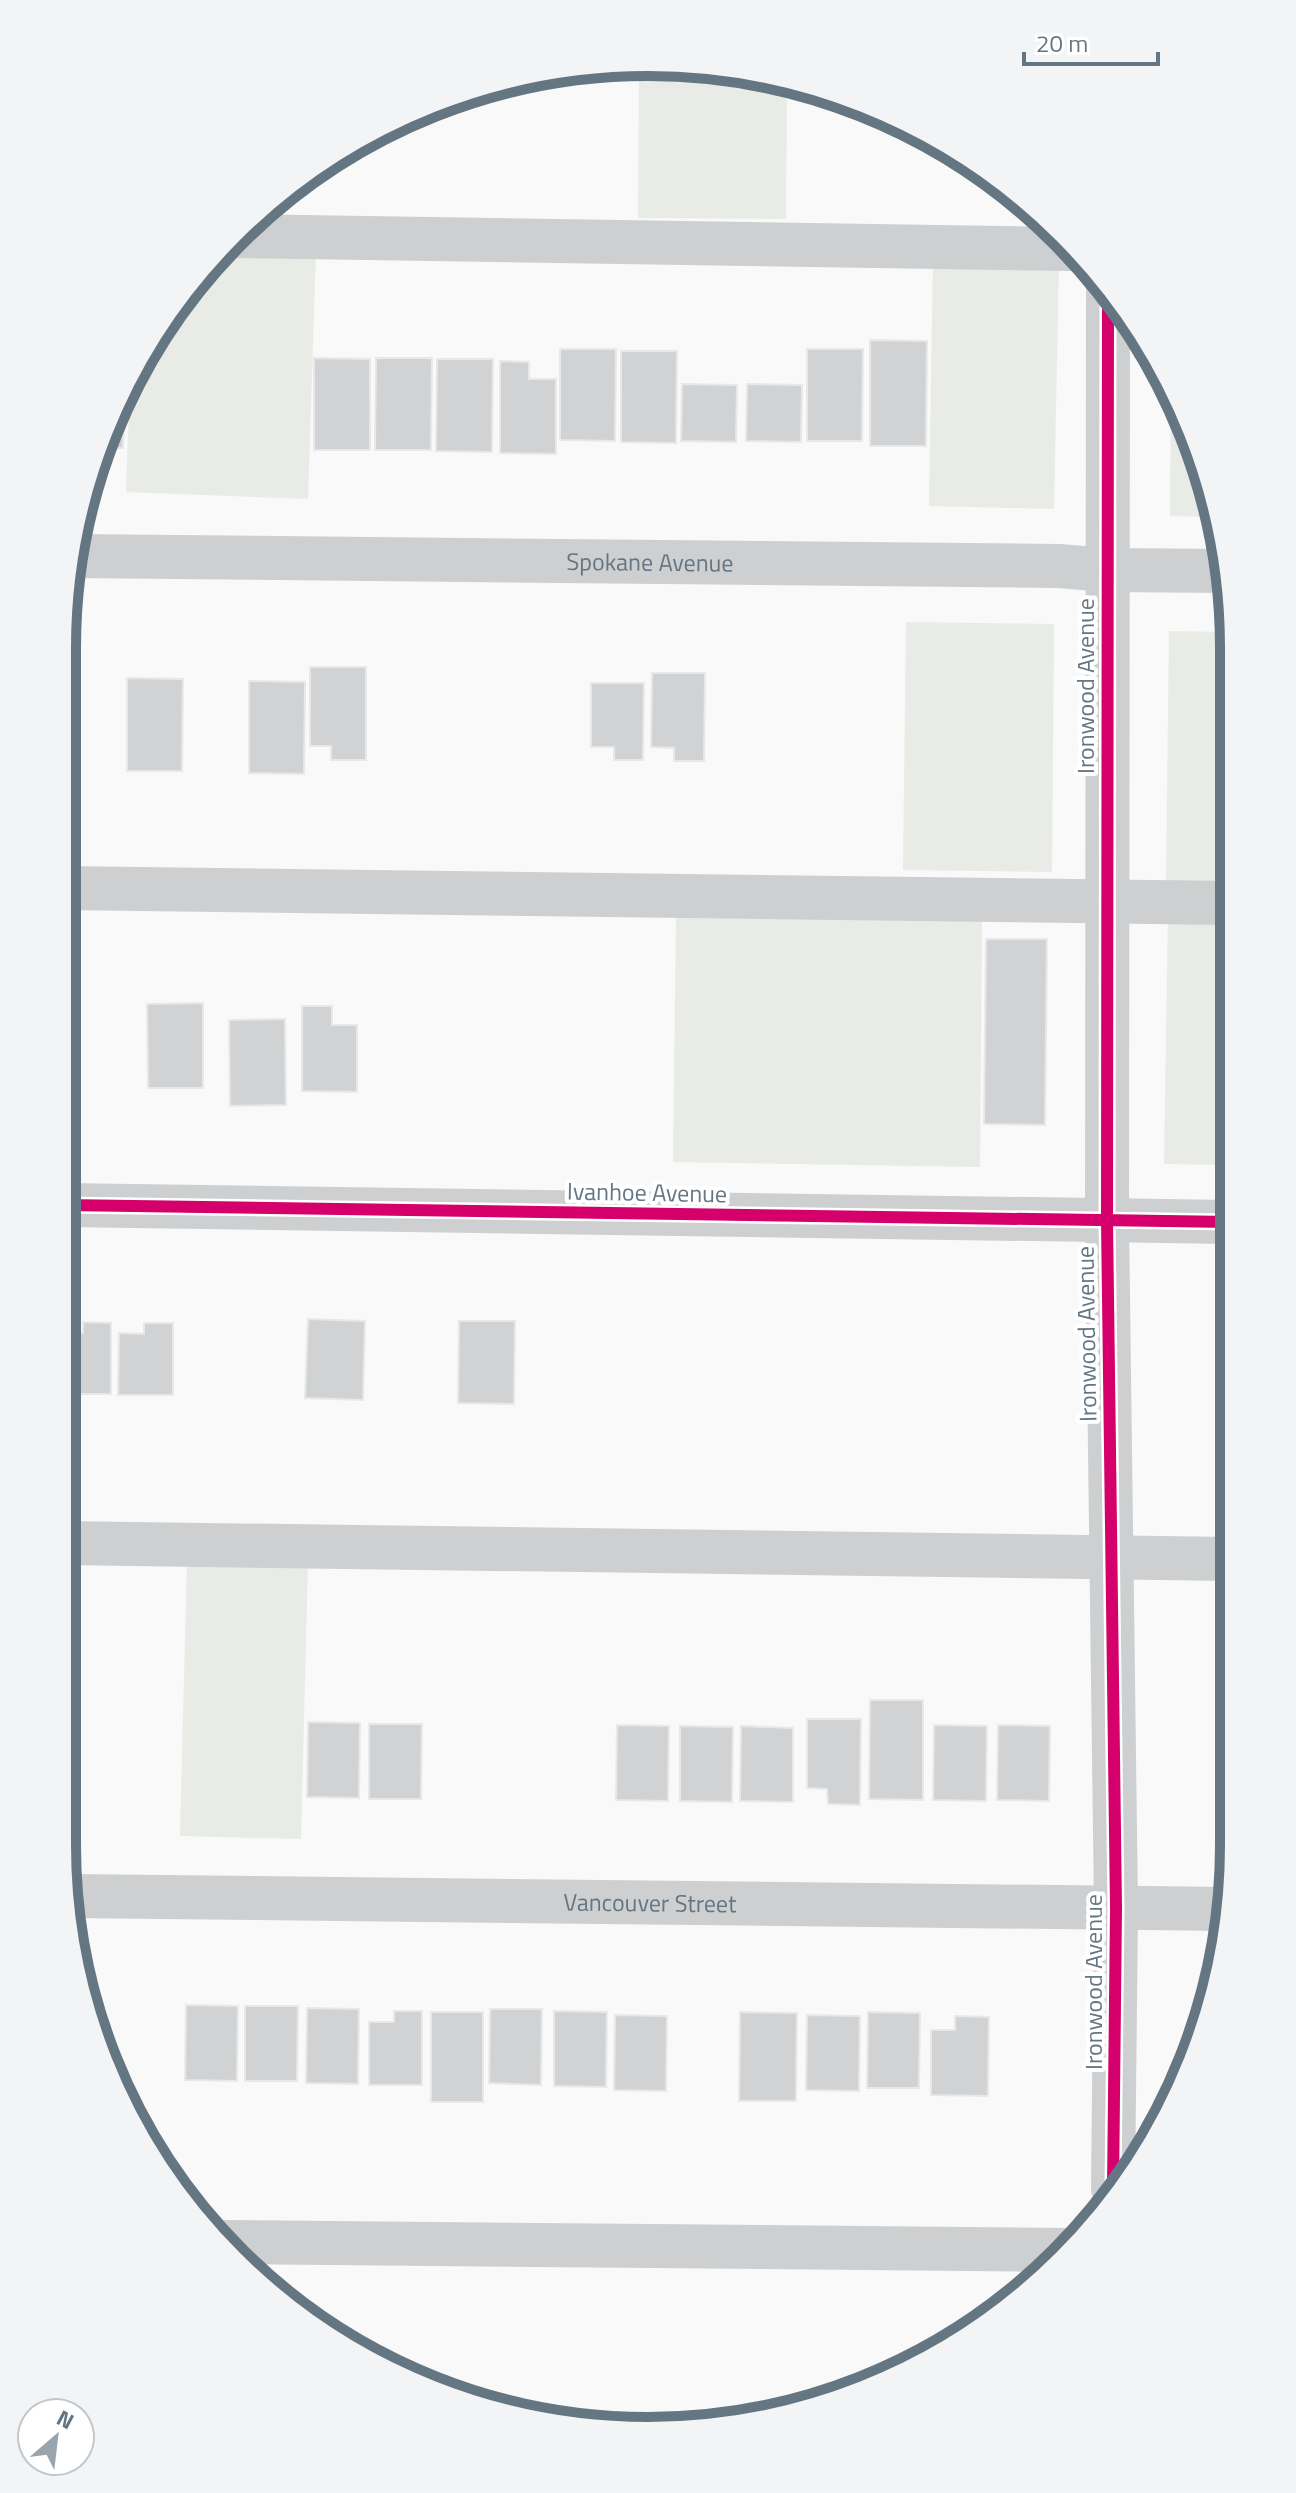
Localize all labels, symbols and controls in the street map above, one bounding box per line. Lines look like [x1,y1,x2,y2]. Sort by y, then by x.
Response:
scale bar [1024,16,1158,66]
text: 20 m [1036,25,1088,61]
street label: Spokane Avenue [566,543,734,581]
street label: Ironwood Avenue [1067,598,1103,774]
street label: Ivanhoe Avenue [567,1173,727,1211]
street label: Ironwood Avenue [1066,1246,1106,1422]
street label: Vancouver Street [563,1884,737,1921]
street label: Ironwood Avenue [1075,1894,1111,2070]
north arrow [16,2397,96,2477]
text: N [51,2401,80,2438]

